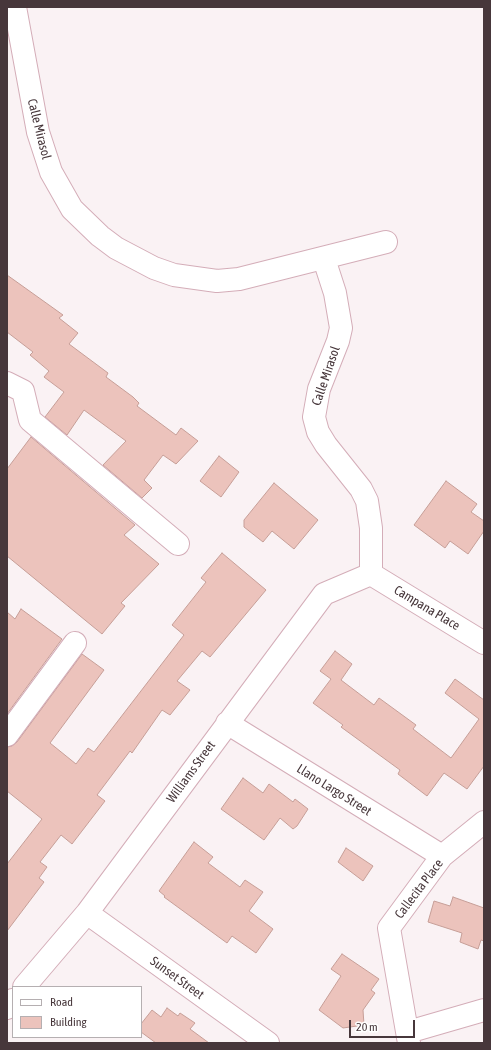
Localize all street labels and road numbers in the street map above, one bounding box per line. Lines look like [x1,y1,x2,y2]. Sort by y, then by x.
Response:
street label: Calle Mirasol [24,97,54,161]
street label: Calle Mirasol [309,344,343,408]
street label: Campana Place [391,582,463,634]
street label: Williams Street [163,738,219,806]
street label: Llano Largo Street [294,761,374,819]
street label: Callecita Place [392,856,446,922]
street label: Sunset Street [147,953,207,1003]

